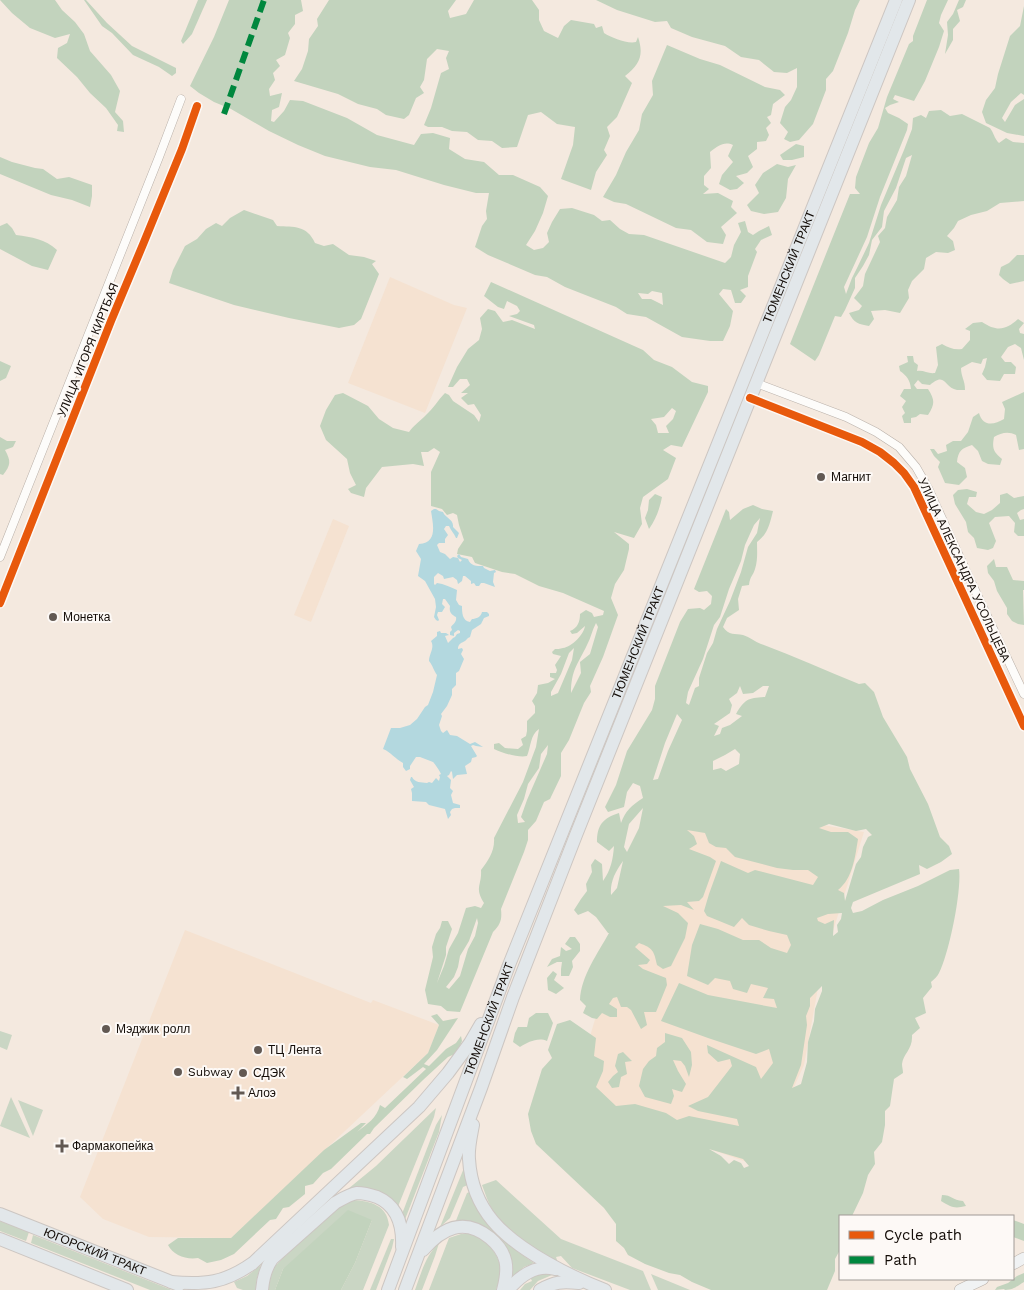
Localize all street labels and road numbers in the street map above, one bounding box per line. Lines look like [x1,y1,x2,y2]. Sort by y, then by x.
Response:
street label: ТЮМЕНСКИЙ ТРАКТ [760,208,818,325]
street label: УЛИЦА ИГОРЯ КИРТБАЯ [55,281,121,419]
street label: УЛИЦА АЛЕКСАНДРА УСОЛЬЦЕВА [915,476,1013,664]
street label: ТЮМЕНСКИЙ ТРАКТ [609,584,667,701]
street label: ТЮМЕНСКИЙ ТРАКТ [461,960,517,1078]
street label: ЮГОРСКИЙ ТРАКТ [42,1225,149,1278]

